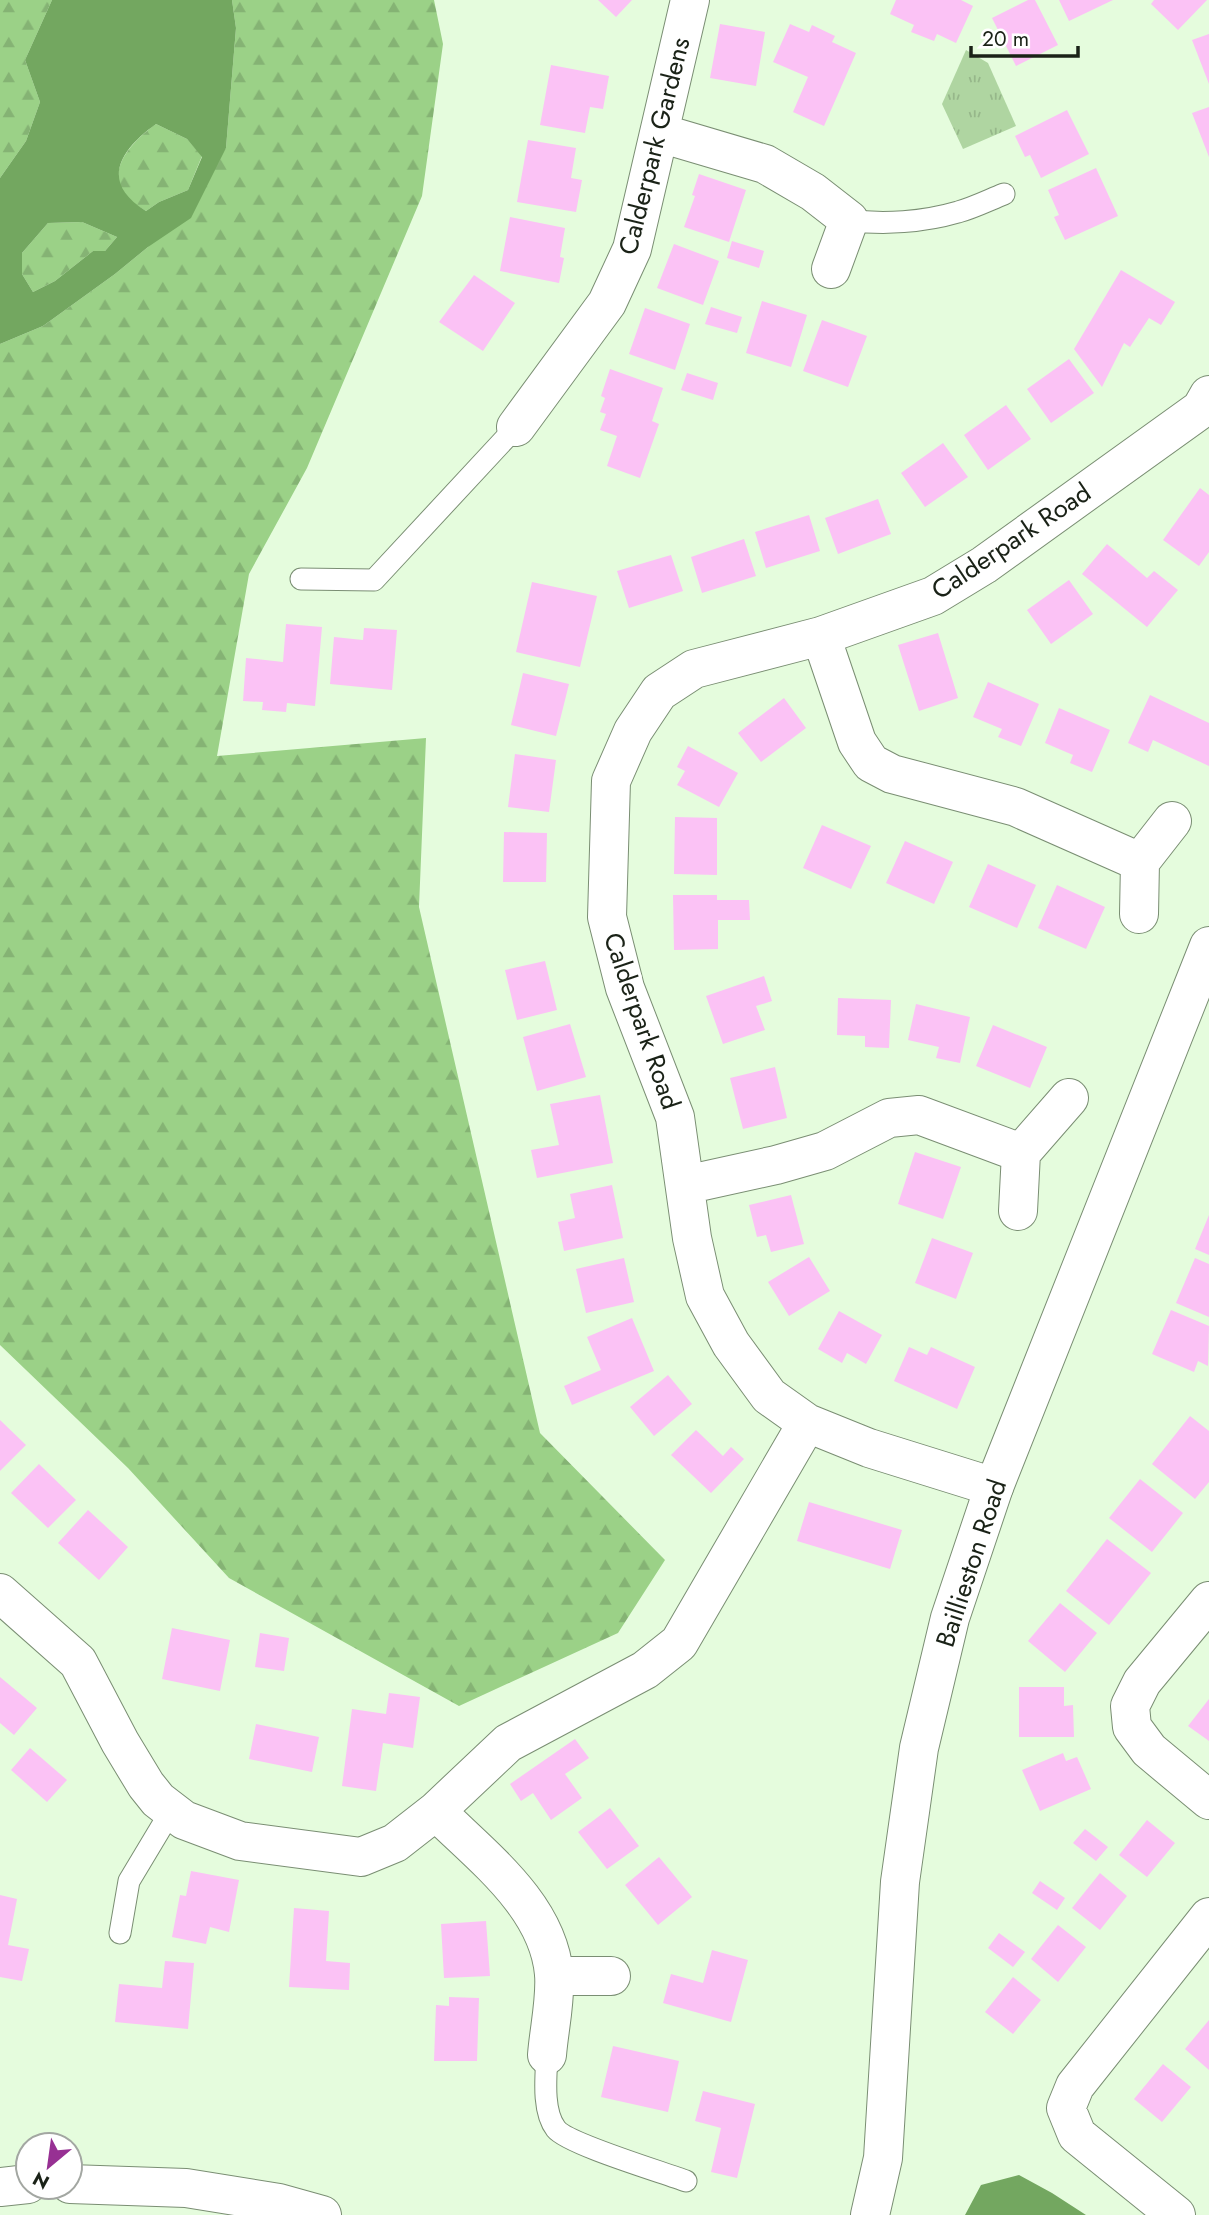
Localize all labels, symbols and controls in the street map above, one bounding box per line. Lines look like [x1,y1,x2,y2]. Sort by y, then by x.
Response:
scale bar [971,14,1078,58]
text: 20 m [982,24,1029,54]
street label: Calderpark Gardens [609,33,699,259]
street label: Calderpark Road [924,474,1098,608]
street label: Calderpark Road [594,927,690,1115]
street label: Baillieston Road [926,1474,1016,1652]
north arrow [14,2131,84,2201]
text: N [28,2165,54,2196]

